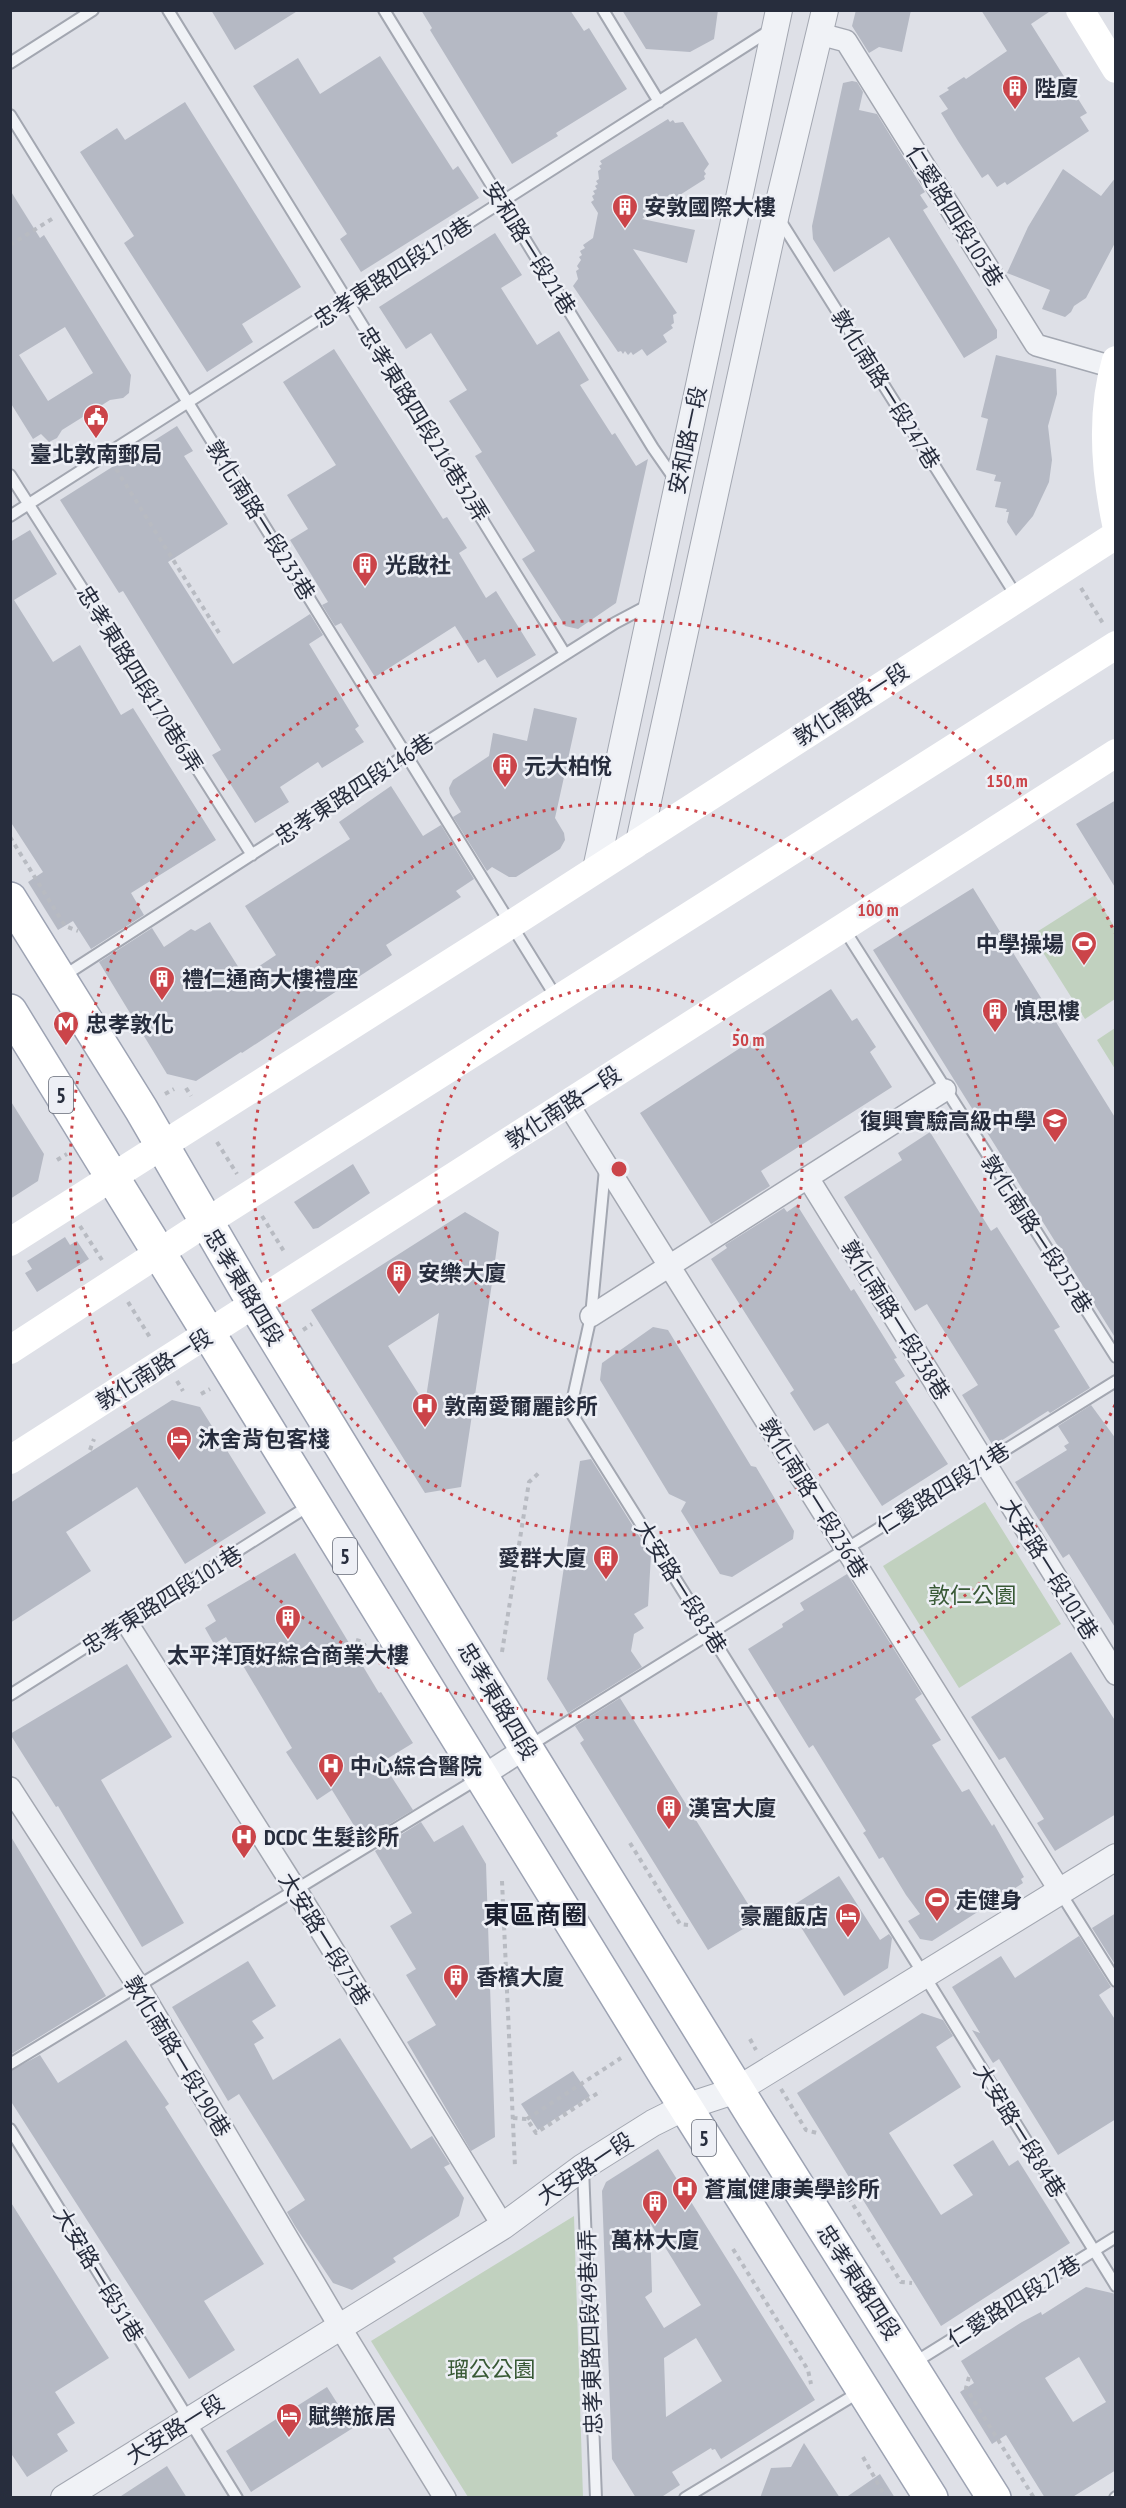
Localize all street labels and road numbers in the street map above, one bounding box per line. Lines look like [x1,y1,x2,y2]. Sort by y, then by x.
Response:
street label: 仁愛路四段105巷 [900,140,1010,292]
street label: 安和路一段21巷 [478,176,582,320]
street label: 忠孝東路四段170巷 [308,210,478,334]
street label: 敦化南路一段247巷 [825,304,947,474]
street label: 忠孝東路四段216巷32弄 [352,321,496,527]
street label: 安和路一段 [662,383,712,497]
street label: 敦化南路一段233巷 [200,435,322,605]
street label: 忠孝東路四段170巷6弄 [71,580,209,778]
street label: 敦化南路一段 [788,656,914,752]
street label: 忠孝東路四段146巷 [269,727,439,851]
street label: 敦化南路一段 [500,1059,626,1155]
road number: 5 [49,1077,73,1113]
street label: 敦化南路一段252巷 [975,1149,1099,1319]
street label: 忠孝東路四段 [198,1223,290,1351]
street label: 敦化南路一段238巷 [835,1235,957,1405]
street label: 敦化南路一段 [91,1322,217,1416]
street label: 敦化南路一段236巷 [753,1413,875,1583]
street label: 仁愛路四段71巷 [871,1436,1015,1540]
street label: 大安路一段101巷 [995,1493,1105,1645]
street label: 大安路一段83巷 [629,1515,733,1659]
road number: 5 [333,1538,357,1574]
street label: 忠孝東路四段101巷 [77,1539,247,1661]
street label: 忠孝東路四段 [452,1637,544,1765]
street label: 大安路一段75巷 [273,1867,377,2011]
street label: 敦化南路一段190巷 [119,1970,237,2142]
street label: 大安路一段84巷 [968,2059,1072,2203]
road number: 5 [692,2120,716,2156]
street label: 大安路一段 [532,2126,638,2210]
street label: 大安路一段51巷 [48,2203,150,2347]
street label: 忠孝東路四段 [811,2219,907,2345]
street label: 忠孝東路四段49巷4弄 [572,2229,608,2435]
street label: 仁愛路四段27巷 [942,2249,1086,2353]
street label: 大安路一段 [121,2388,229,2470]

